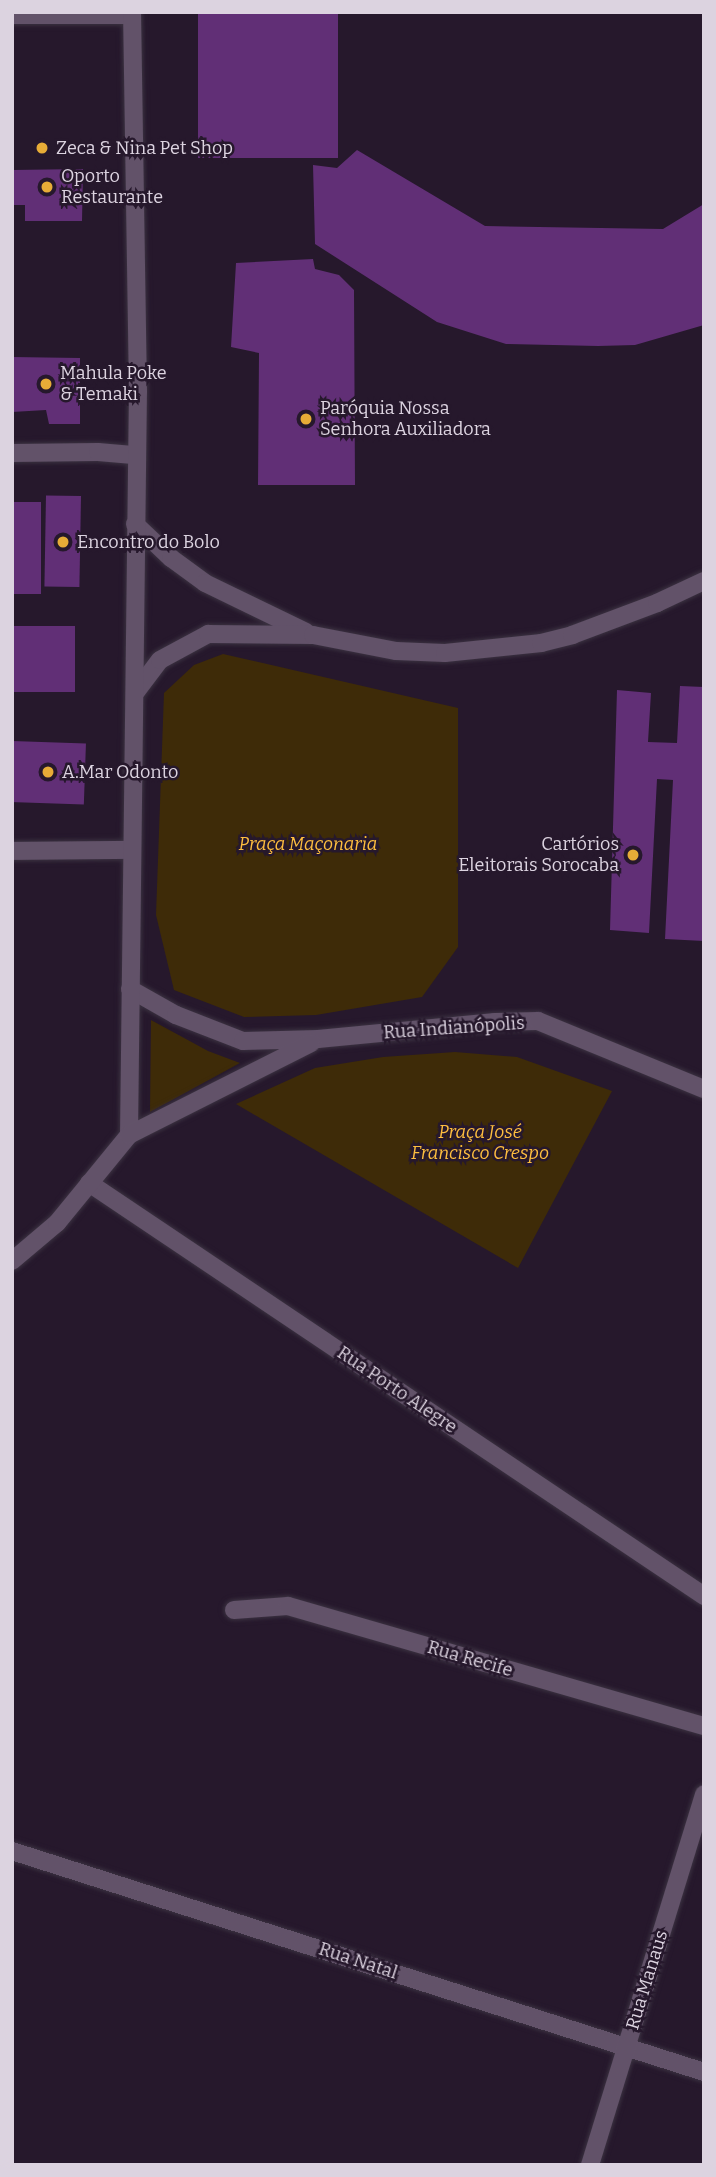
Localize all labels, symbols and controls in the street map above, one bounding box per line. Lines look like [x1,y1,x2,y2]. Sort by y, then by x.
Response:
place label: Zeca & Nina Pet Shop [56,137,233,159]
marker: Zeca & Nina Pet Shop [34,140,50,156]
place label: Oporto Restaurante [61,166,163,208]
marker: Oporto Restaurante [39,179,55,195]
place label: Mahula Poke & Temaki [60,363,167,406]
marker: Mahula Poke & Temaki [38,376,54,392]
place label: Paróquia Nossa Senhora Auxiliadora [320,398,491,440]
marker: Paróquia Nossa Senhora Auxiliadora [298,411,314,427]
place label: Encontro do Bolo [77,531,220,553]
marker: Encontro do Bolo [55,534,71,550]
place label: A.Mar Odonto [62,761,178,783]
marker: A.Mar Odonto [40,764,56,780]
park label: Praça Maçonaria [239,833,377,855]
place label: Cartórios Eleitorais Sorocaba [458,834,619,876]
marker: Cartórios Eleitorais Sorocaba [625,847,641,863]
street label: Rua Indianópolis [383,1012,525,1044]
park label: Praça José Francisco Crespo [411,1122,549,1164]
street label: Rua Porto Alegre [333,1342,461,1438]
street label: Rua Recife [425,1637,515,1681]
street label: Rua Manaus [622,1928,672,2032]
street label: Rua Natal [316,1938,400,1984]

